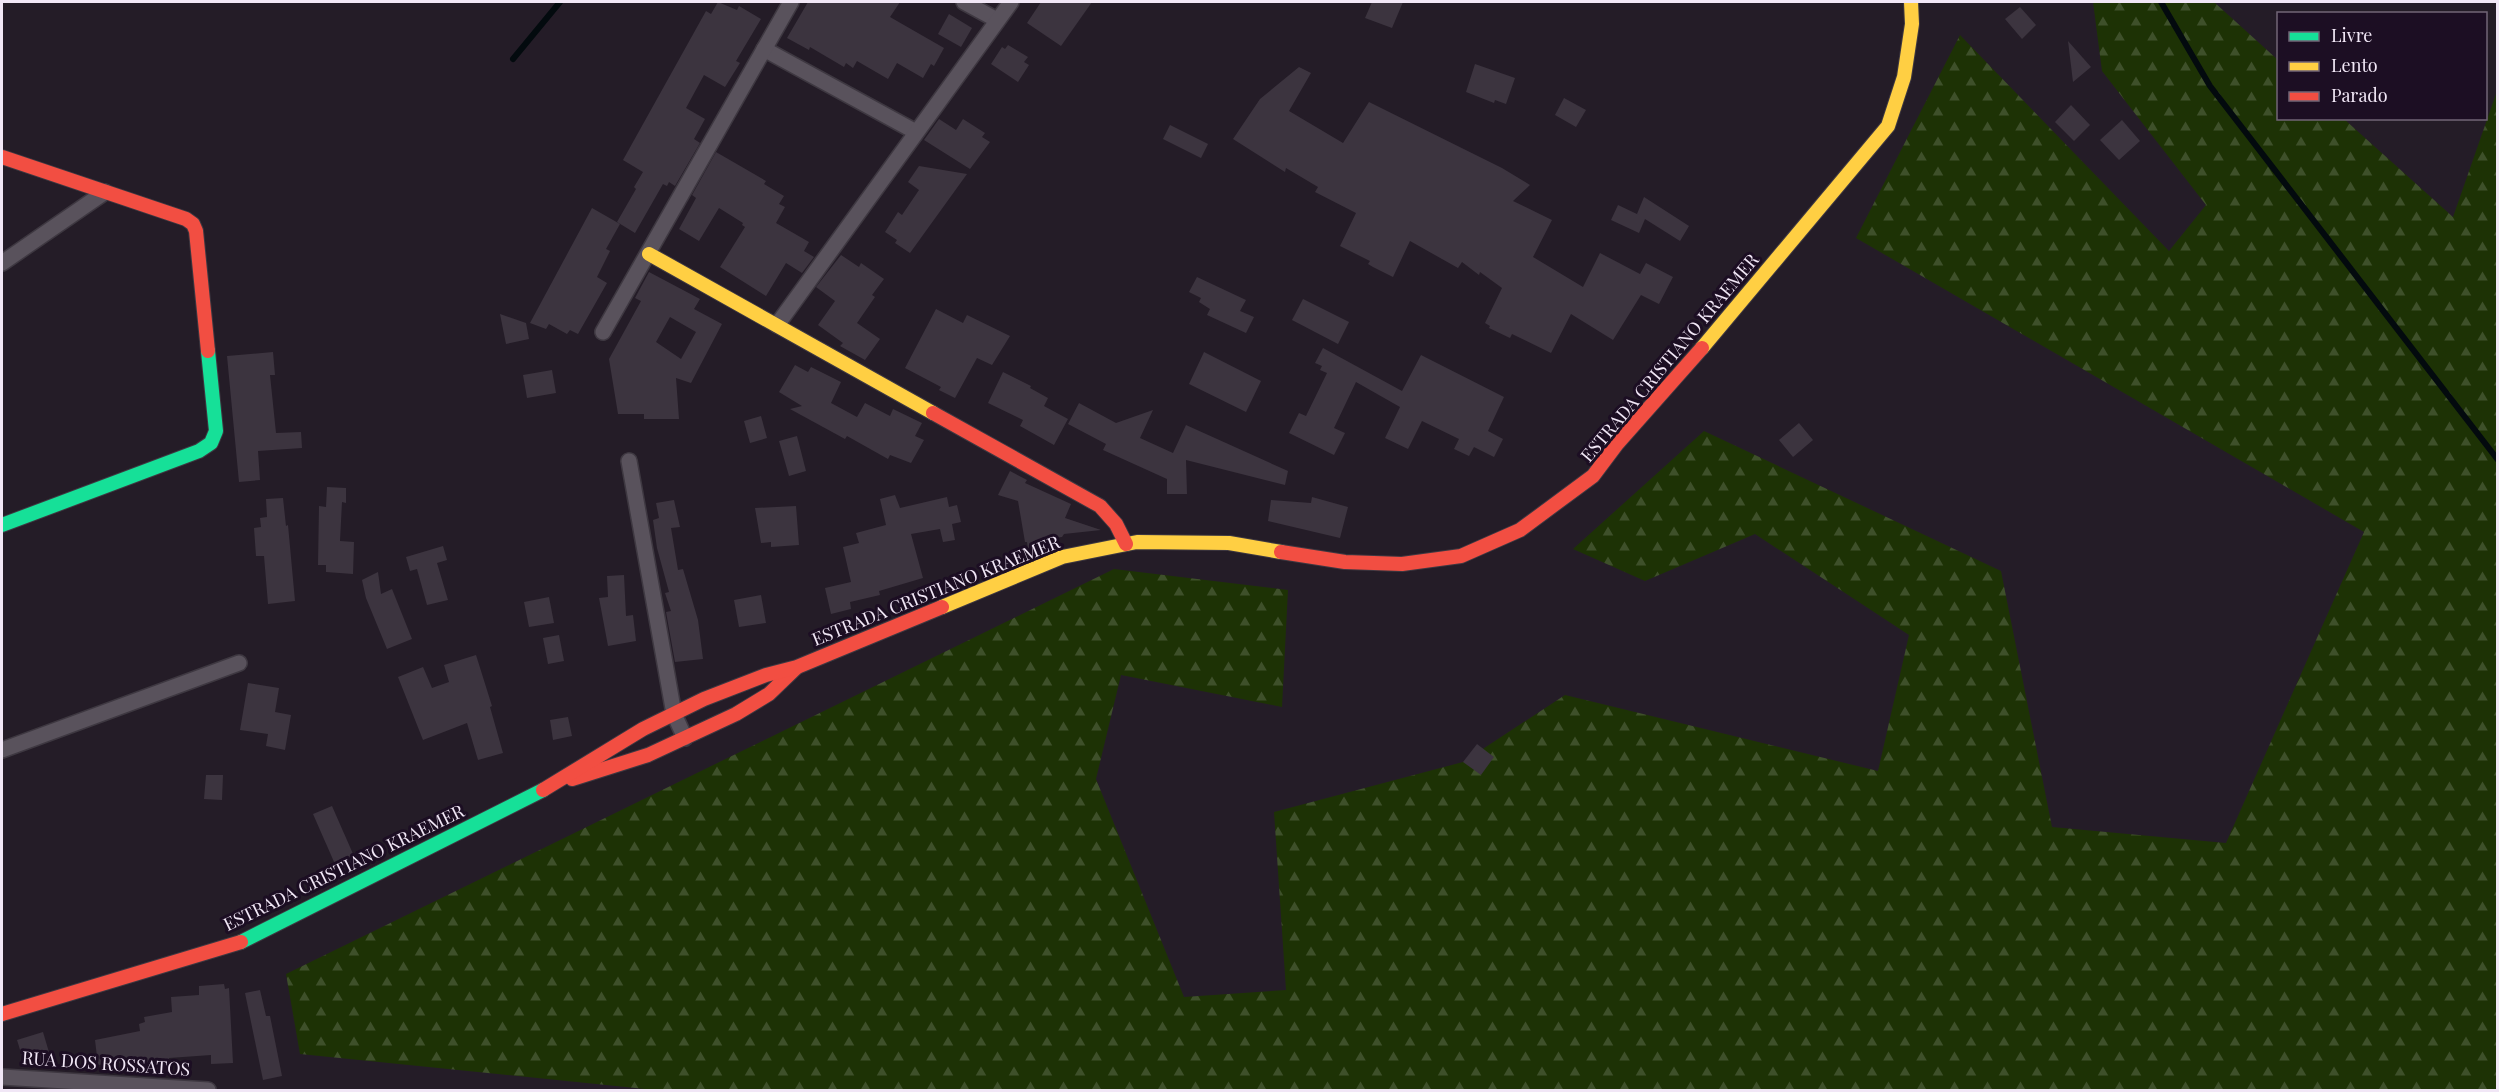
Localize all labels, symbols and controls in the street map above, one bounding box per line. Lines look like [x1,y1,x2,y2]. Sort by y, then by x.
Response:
legend [2277,12,2487,120]
text: Livre [2331,23,2372,47]
text: Lento [2331,53,2378,77]
text: Parado [2331,83,2388,107]
street label: ESTRADA CRISTIANO KRAEMER [1575,248,1764,467]
street label: ESTRADA CRISTIANO KRAEMER [808,529,1063,651]
street label: ESTRADA CRISTIANO KRAEMER [219,798,468,936]
street label: RUA DOS ROSSATOS [21,1045,191,1081]

